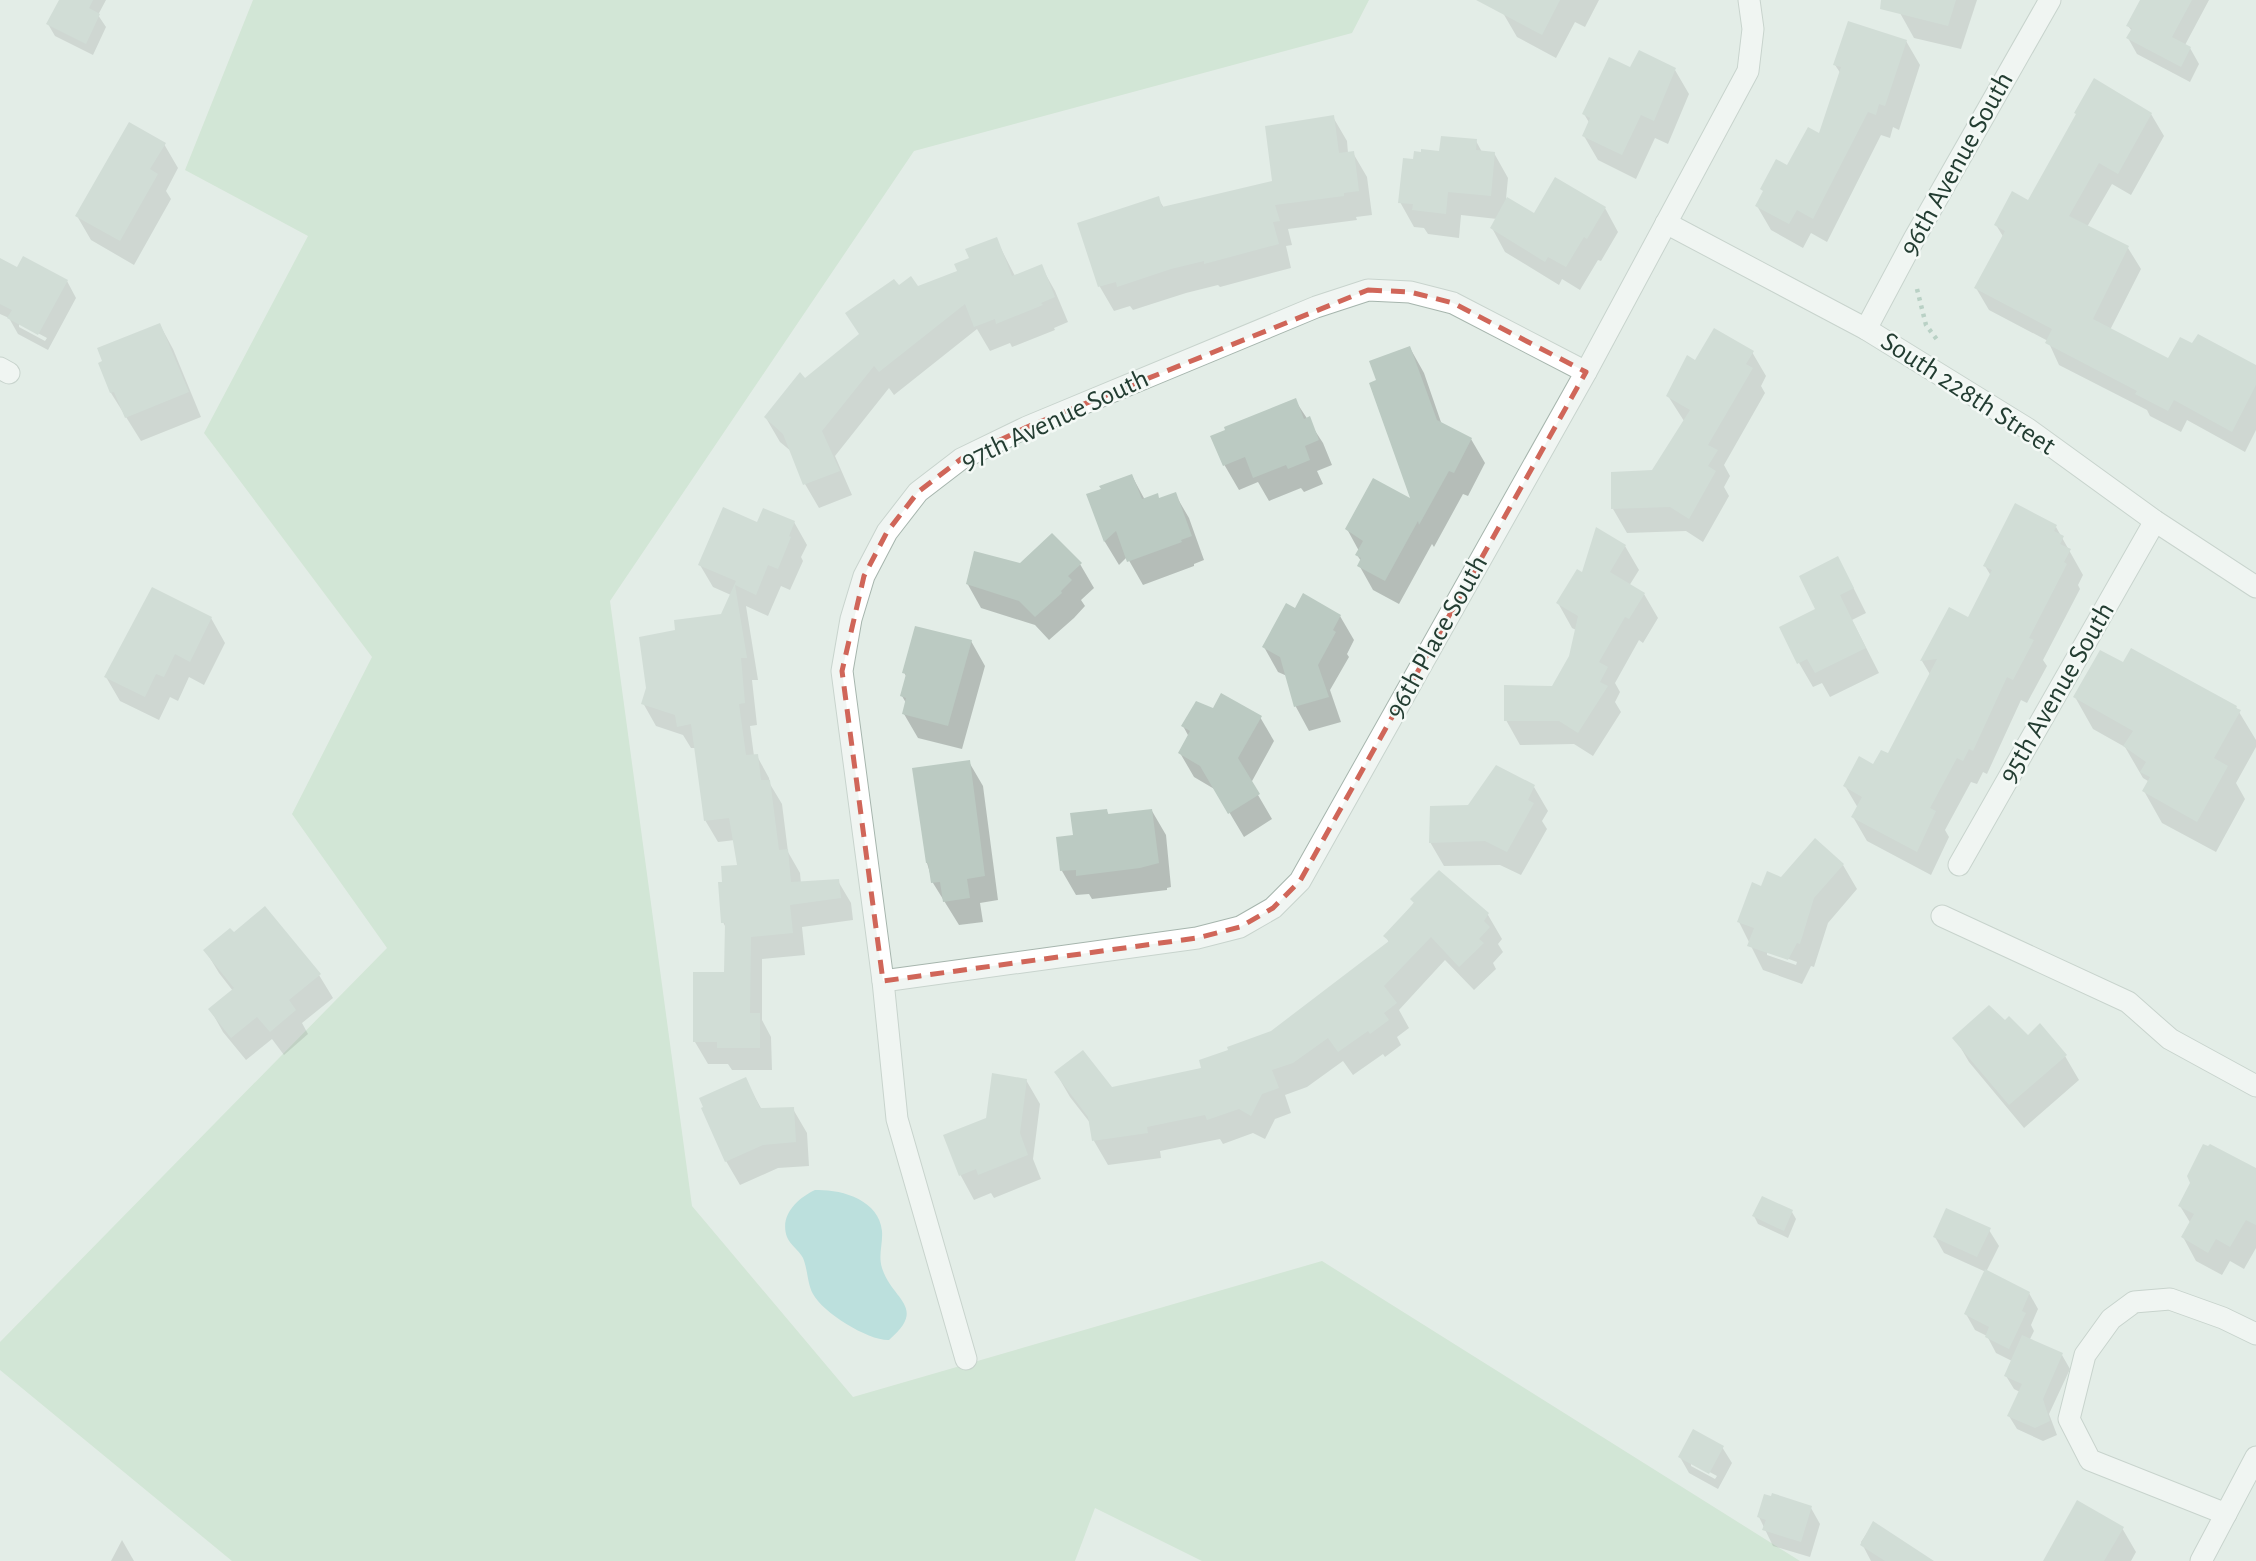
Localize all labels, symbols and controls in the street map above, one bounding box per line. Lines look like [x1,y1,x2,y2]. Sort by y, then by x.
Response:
street label: 96th Avenue South [1895,68,2019,260]
street label: South 228th Street [1876,327,2060,461]
street label: 97th Avenue South [957,364,1153,476]
street label: 96th Place South [1381,551,1493,723]
street label: 95th Avenue South [1994,598,2120,788]

